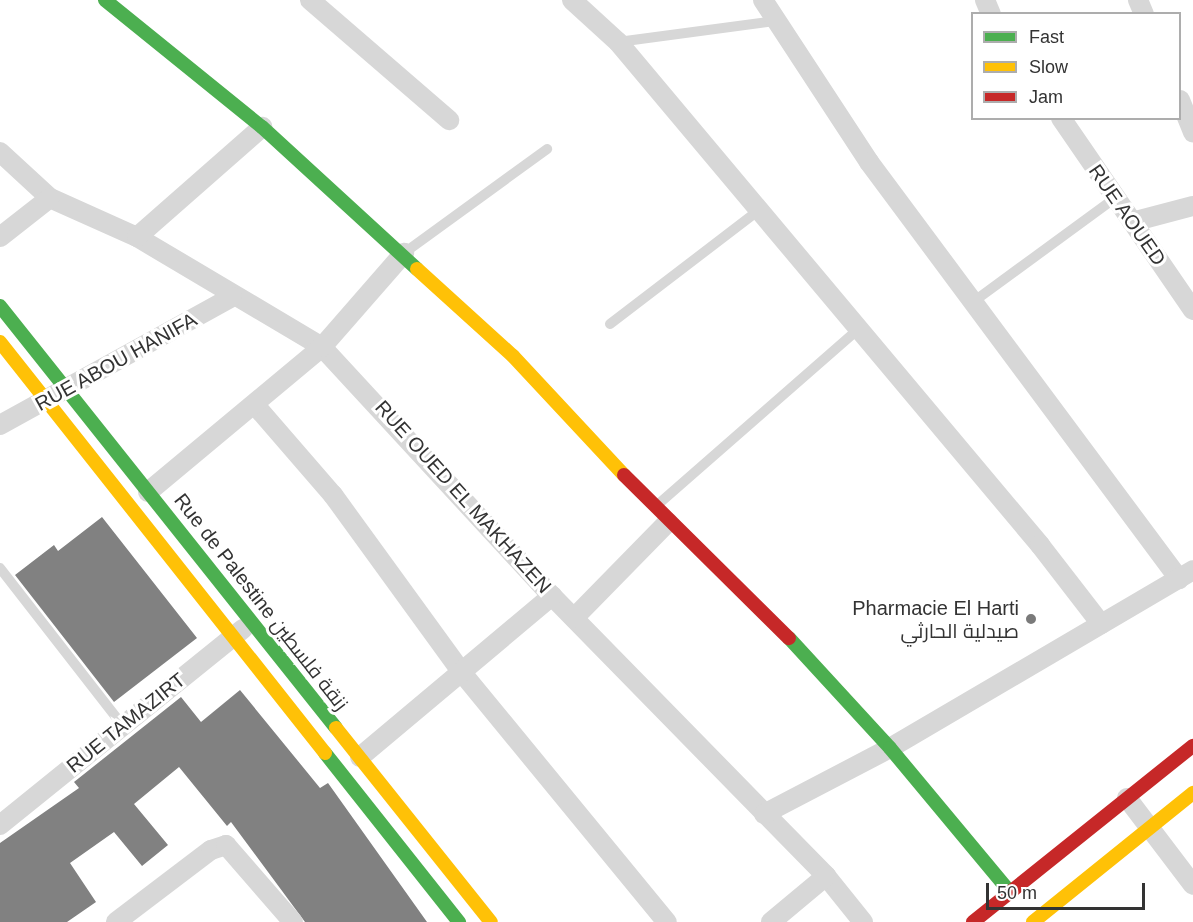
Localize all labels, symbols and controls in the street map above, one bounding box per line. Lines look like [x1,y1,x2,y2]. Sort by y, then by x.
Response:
legend [971,12,1181,120]
text: Fast [1029,27,1064,47]
text: Slow [1029,57,1068,77]
text: Jam [1029,87,1063,107]
street label: RUE AOUED [1083,159,1171,271]
street label: RUE ABOU HANIFA [30,307,202,417]
street label: RUE OUED EL MAKHAZEN [370,395,556,599]
street label: Rue de Palestine زنقة فلسطين [169,489,353,715]
place label: Pharmacie El Harti صيدلية الحارثي [852,596,1019,643]
marker: Pharmacie El Harti صيدلية الحارثي [1024,612,1038,626]
street label: RUE TAMAZIRT [62,668,190,778]
scale bar [989,871,1148,909]
text: 50 m [997,883,1037,903]

